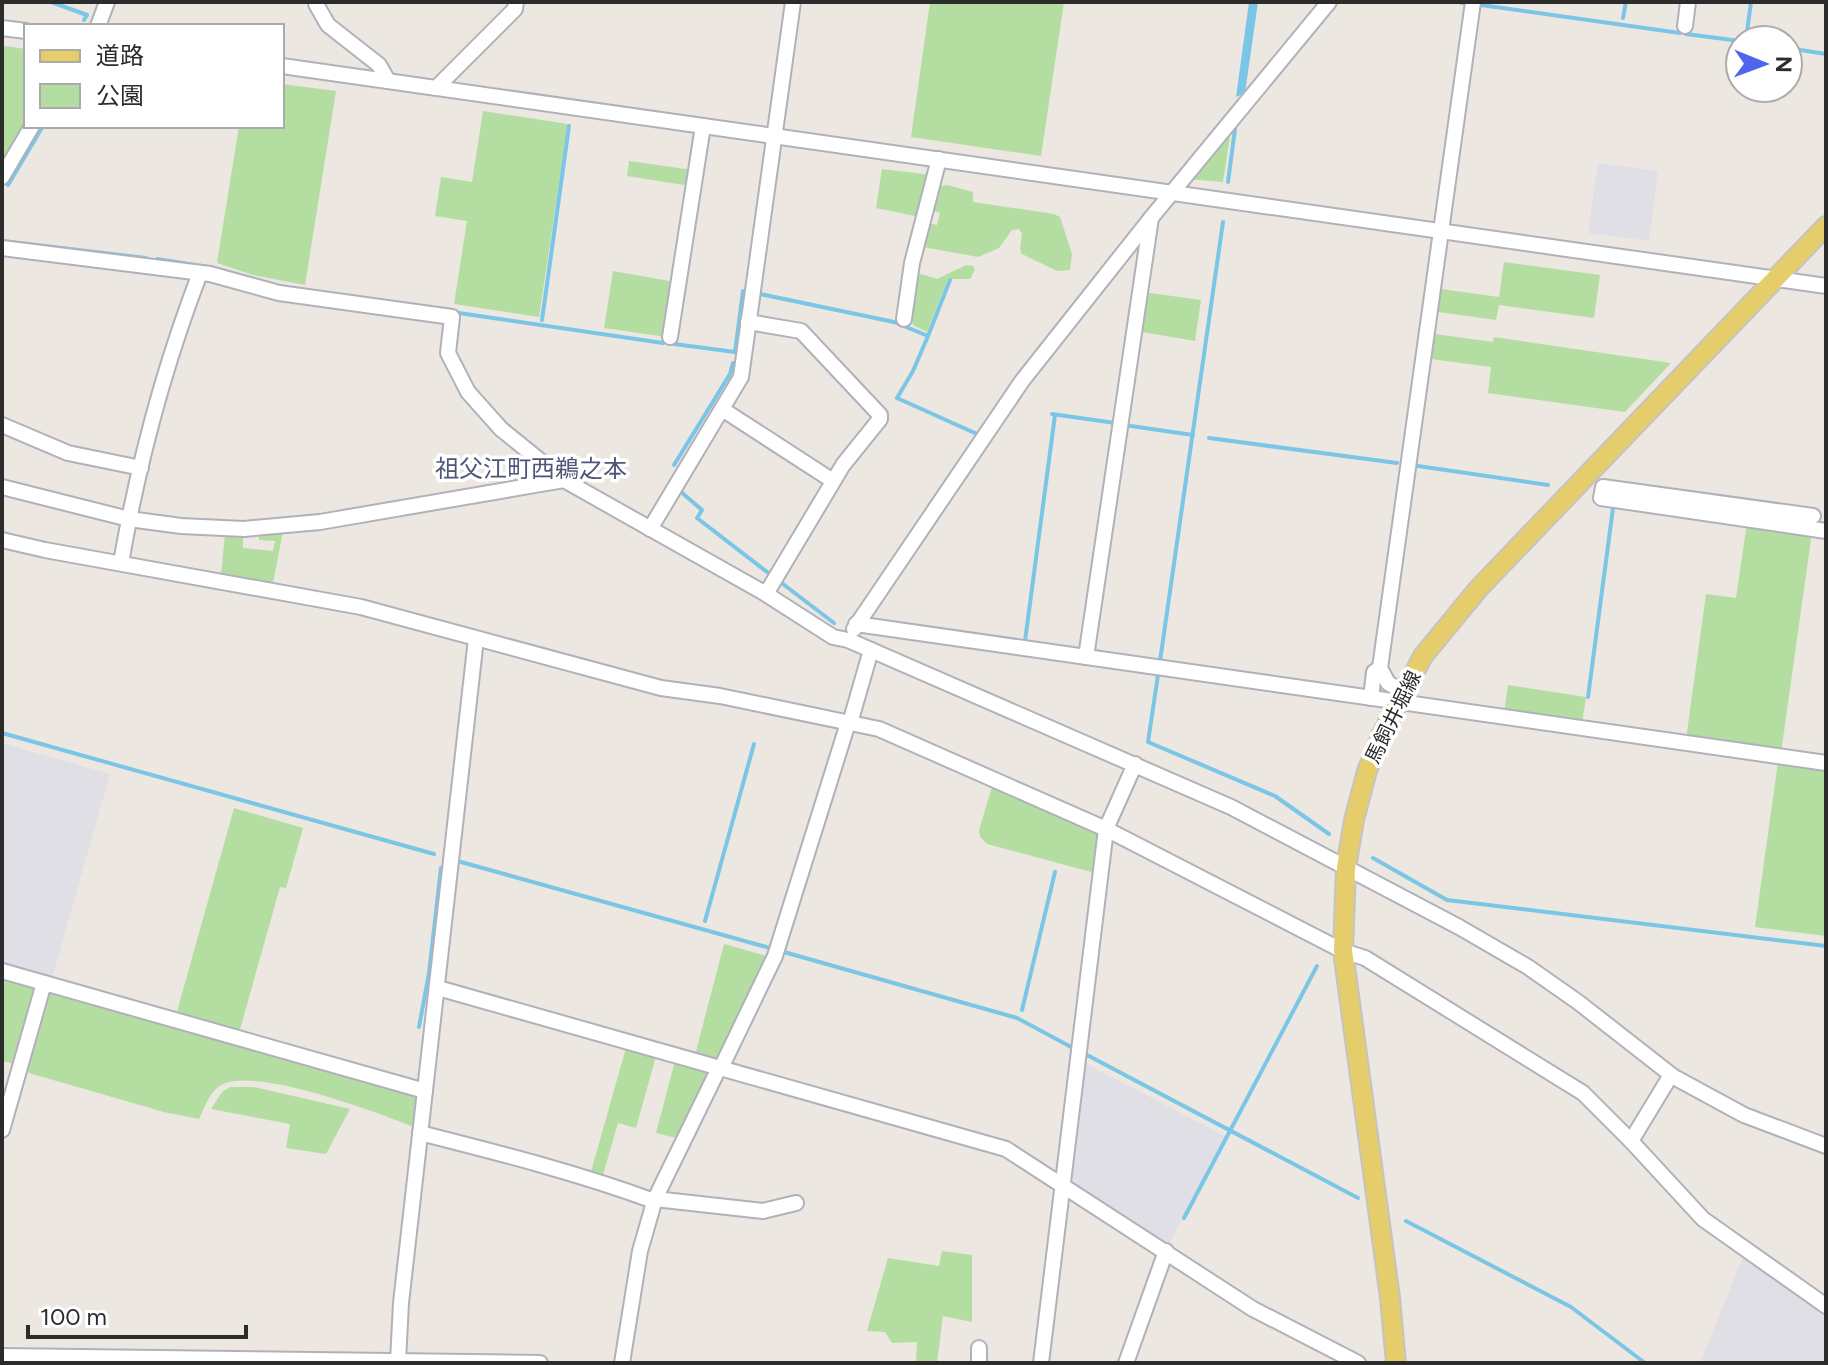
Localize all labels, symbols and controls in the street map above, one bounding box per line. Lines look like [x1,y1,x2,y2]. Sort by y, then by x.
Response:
legend [24,24,284,128]
north arrow [1724,24,1804,104]
text: 道路 [96,41,144,70]
text: N [1770,56,1797,73]
text: 公園 [96,81,144,110]
district label: 祖父江町西鵜之本 [435,454,627,483]
street label: 馬飼井堀線 [1360,667,1426,767]
scale bar [28,1289,246,1339]
text: 100 m [40,1302,107,1331]

